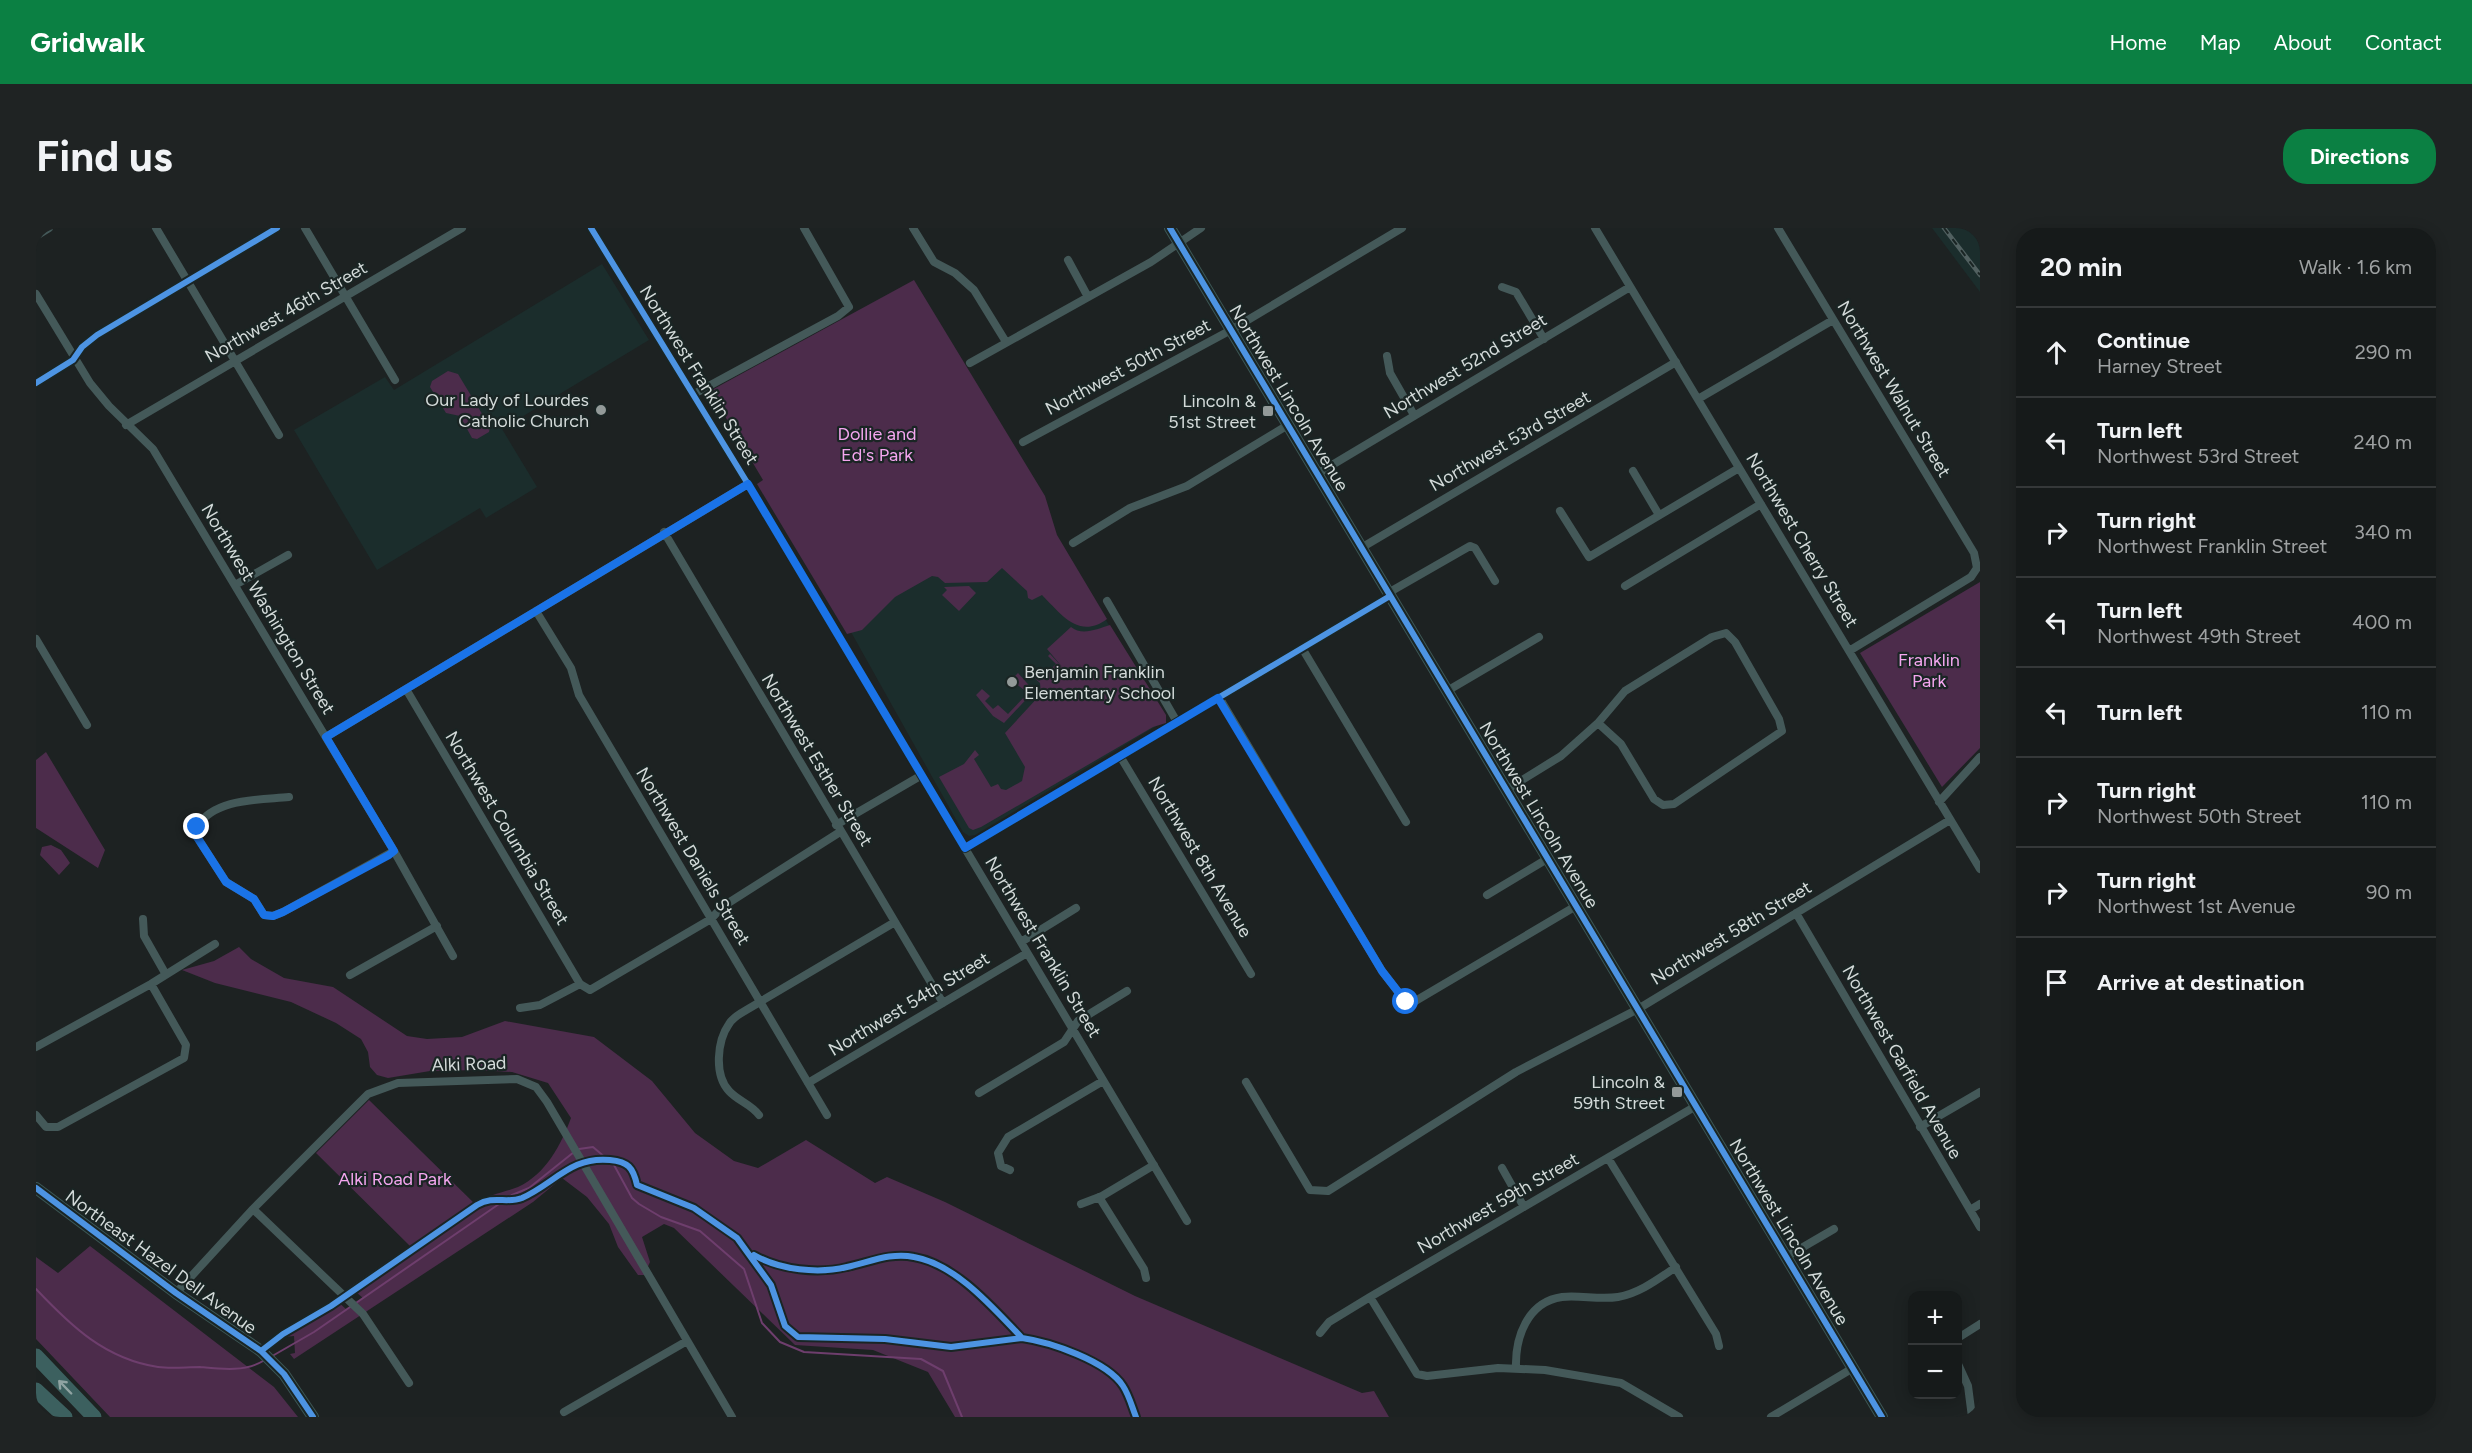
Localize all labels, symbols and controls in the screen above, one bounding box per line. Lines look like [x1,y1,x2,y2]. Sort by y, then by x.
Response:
text: Gridwalk [30,25,145,59]
text: Home [2110,30,2167,55]
text: Map [2200,30,2241,55]
text: About [2274,30,2332,55]
text: Contact [2365,30,2442,55]
button: Directions [2283,129,2436,184]
text: Find us [36,131,173,182]
text: 20 min [2040,251,2122,283]
text: Walk · 1.6 km [2299,255,2412,279]
street label: Northwest 46th Street [201,256,371,367]
street label: Northwest Franklin Street [635,281,763,469]
street label: Northwest Walnut Street [1833,297,1956,481]
street label: Northwest Lincoln Avenue [1225,301,1354,495]
street label: Northwest 52nd Street [1379,308,1551,423]
street label: Northwest 50th Street [1042,314,1215,420]
text: Continue [2097,327,2190,354]
icon: ahead [2040,336,2073,369]
text: 290 m [2355,340,2412,364]
text: Harney Street [2097,354,2222,378]
street label: Northwest 53rd Street [1426,386,1595,496]
place label: Our Lady of Lourdes Catholic Church [425,389,589,432]
place label: Lincoln & 51st Street [1168,390,1256,433]
marker: Our Lady of Lourdes Catholic Church [594,403,608,417]
marker: Lincoln & 51st Street [1261,404,1275,418]
text: Turn left [2097,417,2183,444]
park label: Dollie and Ed's Park [838,423,916,466]
icon: left [2040,426,2073,459]
text: 240 m [2354,430,2412,454]
text: Northwest 53rd Street [2097,444,2299,468]
street label: Northwest Cherry Street [1741,449,1863,631]
street label: Northwest Washington Street [196,500,340,718]
text: Turn right [2097,507,2196,534]
icon: right [2040,516,2073,549]
text: 340 m [2354,520,2412,544]
text: Northwest Franklin Street [2097,534,2327,558]
text: Turn left [2097,597,2183,624]
icon: left [2040,606,2073,639]
text: 400 m [2352,610,2412,634]
text: Northwest 49th Street [2097,624,2301,648]
park label: Franklin Park [1898,649,1960,692]
place label: Benjamin Franklin Elementary School [1024,661,1175,704]
street label: Northwest Esther Street [757,670,877,850]
marker: Benjamin Franklin Elementary School [1005,675,1019,689]
icon: left [2040,696,2073,729]
text: Turn left [2097,699,2183,726]
text: 110 m [2361,700,2412,724]
street label: Northwest Lincoln Avenue [1475,718,1604,912]
street label: Northwest Columbia Street [440,727,574,929]
street label: Northwest Daniels Street [631,763,755,949]
street label: Northwest 8th Avenue [1143,773,1257,942]
text: Turn right [2097,777,2196,804]
icon: right [2040,786,2073,819]
text: 110 m [2361,790,2412,814]
text: Northwest 50th Street [2097,804,2302,828]
route end [183,813,209,839]
street label: Northwest Franklin Street [980,853,1106,1042]
text: Turn right [2097,867,2196,894]
street label: Northwest 58th Street [1647,876,1816,990]
icon: right [2040,876,2073,909]
text: 90 m [2366,880,2412,904]
text: Northwest 1st Avenue [2097,894,2295,918]
street label: Northwest 54th Street [825,947,994,1061]
street label: Northwest Garfield Avenue [1837,961,1967,1163]
icon: arrive [2040,966,2073,999]
text: Arrive at destination [2097,969,2305,996]
route start [1392,988,1418,1014]
street label: Alki Road [431,1052,507,1076]
place label: Lincoln & 59th Street [1573,1071,1665,1114]
marker: Lincoln & 59th Street [1670,1085,1684,1099]
street label: Northwest Lincoln Avenue [1725,1135,1854,1329]
street label: Northwest 59th Street [1413,1148,1583,1258]
park label: Alki Road Park [338,1168,452,1190]
street label: Northeast Hazel Dell Avenue [61,1185,261,1339]
map controls [1908,1291,1962,1399]
button: + [1908,1291,1962,1345]
button: − [1908,1345,1962,1399]
one-way arrow [58,1379,72,1394]

